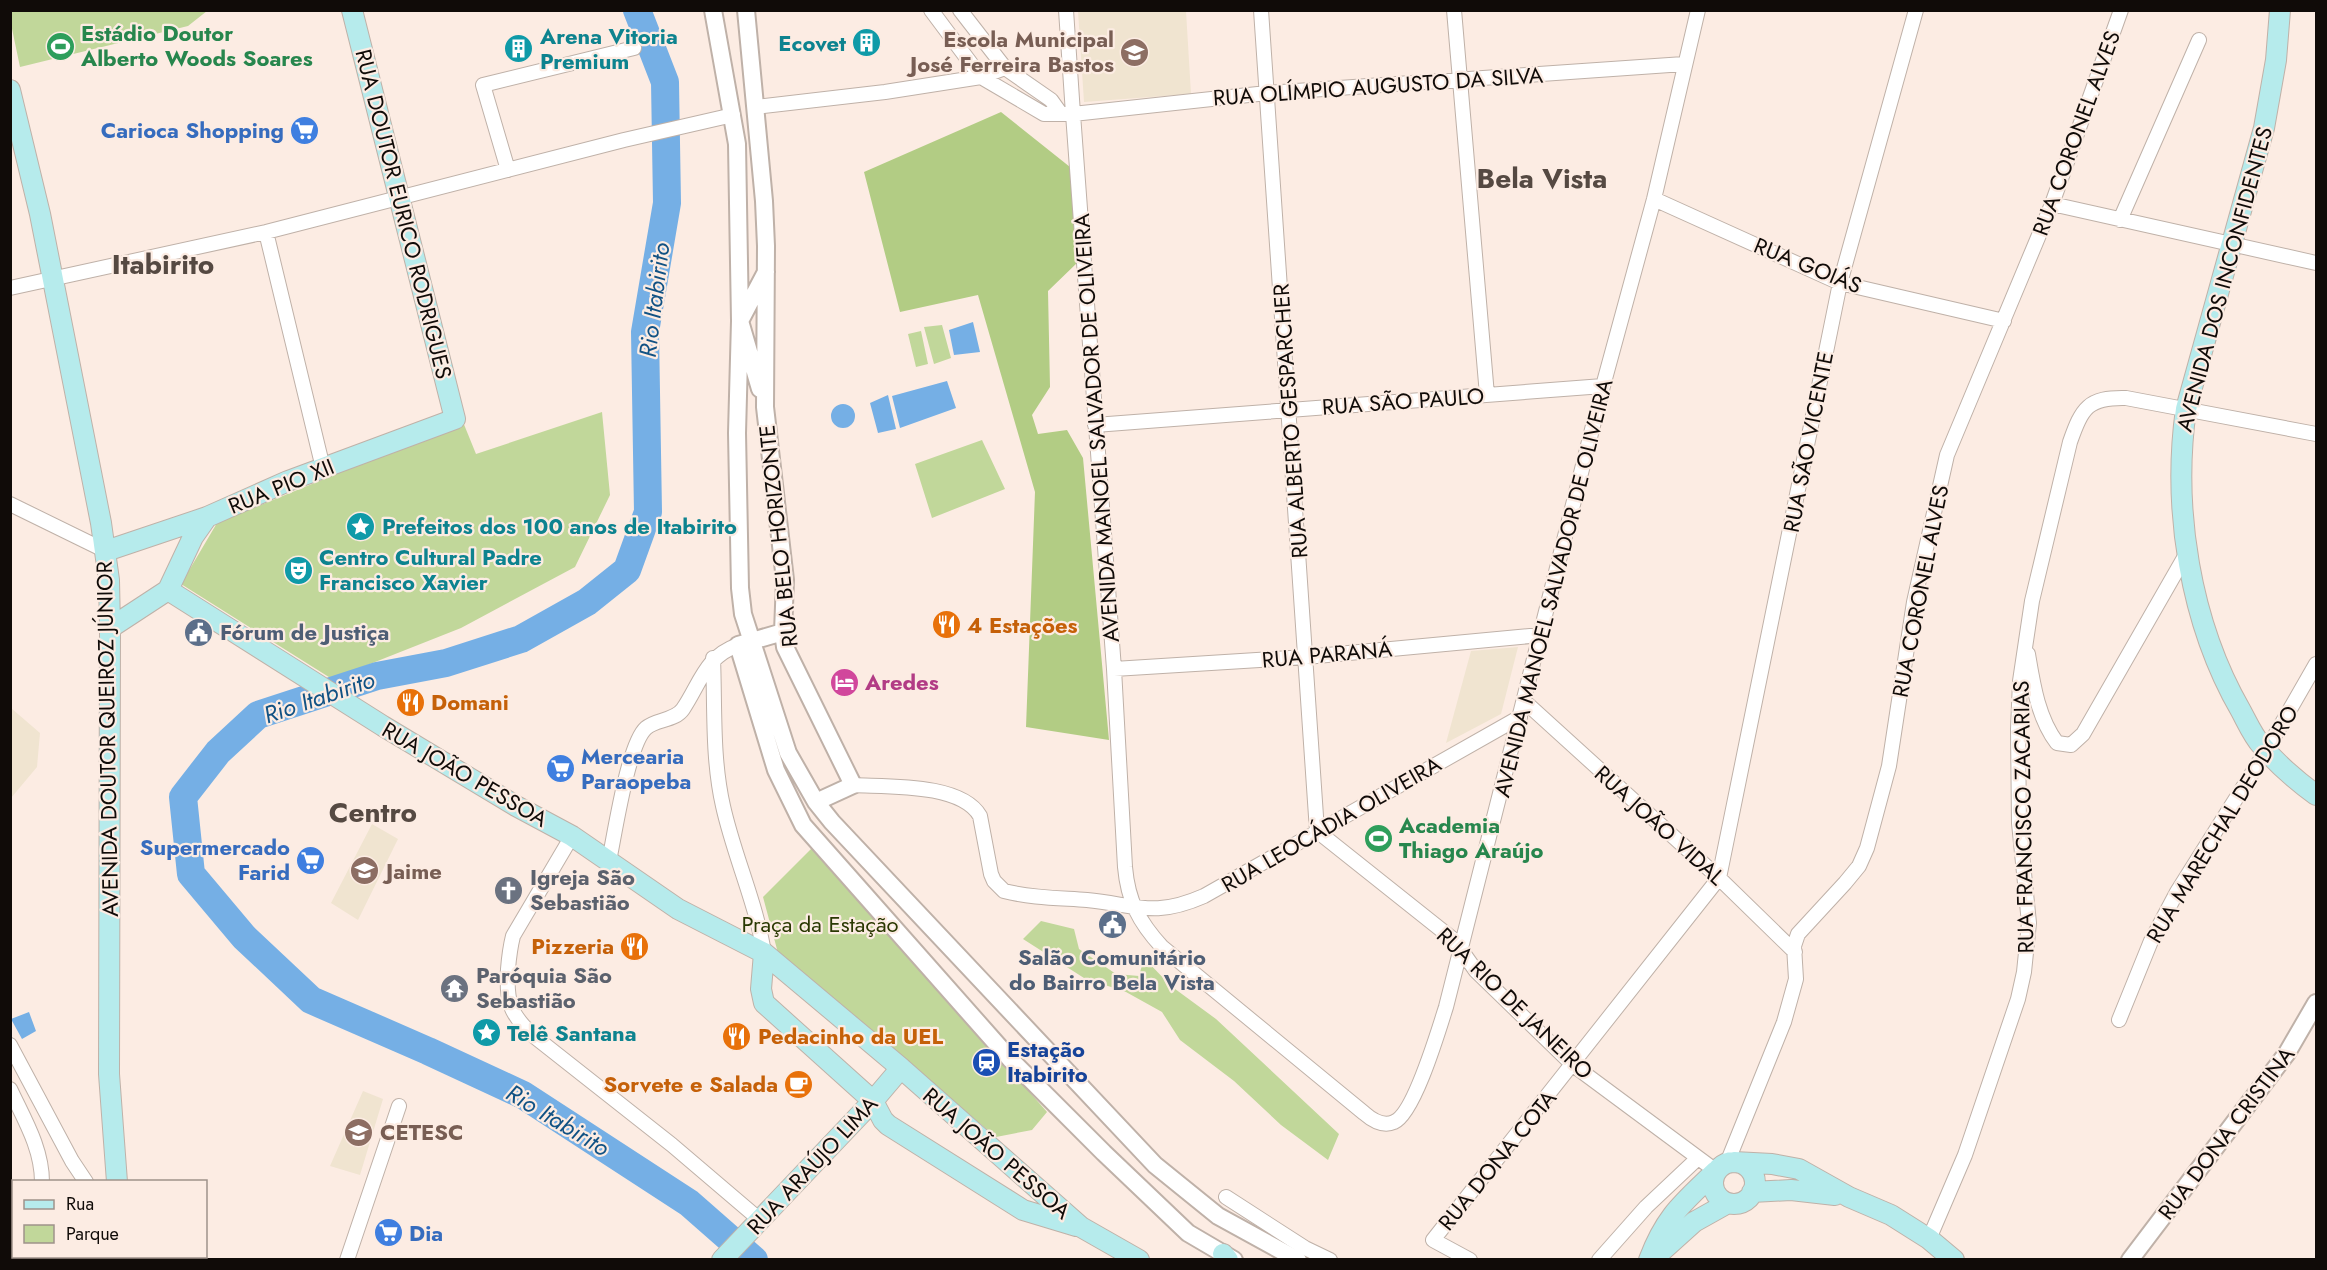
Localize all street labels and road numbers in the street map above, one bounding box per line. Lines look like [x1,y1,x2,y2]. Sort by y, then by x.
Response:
street label: RUA CORONEL ALVES [2024,26,2128,240]
street label: RUA DOUTOR EURICO RODRIGUES [347,46,461,382]
street label: RUA OLÍMPIO AUGUSTO DA SILVA [1212,58,1545,113]
street label: AVENIDA DOS INCONFIDENTES [2168,123,2280,435]
street label: AVENIDA MANOEL SALVADOR DE OLIVEIRA [1065,212,1127,643]
street label: RUA GOIÁS [1749,229,1867,301]
street label: RUA ALBERTO GESPARCHER [1264,282,1316,559]
street label: RUA SÃO VICENTE [1775,349,1841,535]
street label: AVENIDA MANOEL SALVADOR DE OLIVEIRA [1485,375,1621,800]
street label: RUA SÃO PAULO [1321,379,1485,423]
street label: RUA BELO HORIZONTE [750,423,806,649]
street label: RUA PIO XII [223,450,339,522]
street label: RUA CORONEL ALVES [1884,482,1956,700]
street label: AVENIDA DOUTOR QUEIROZ JÚNIOR [88,560,126,917]
street label: RUA PARANÁ [1261,632,1394,676]
street label: RUA FRANCISCO ZACARIAS [2005,680,2041,954]
street label: RUA MARECHAL DEODORO [2138,699,2306,949]
street label: RUA JOÃO PESSOA [376,714,554,835]
street label: RUA LEOCÁDIA OLIVEIRA [1215,748,1447,900]
street label: RUA JOÃO VIDAL [1588,758,1732,892]
street label: RUA RIO DE JANEIRO [1430,920,1600,1086]
street label: RUA DONA CRISTINA [2150,1039,2302,1226]
street label: RUA JOÃO PESSOA [916,1080,1078,1227]
street label: RUA DONA COTA [1430,1083,1564,1237]
street label: RUA ARAÚJO LIMA [739,1088,885,1241]

